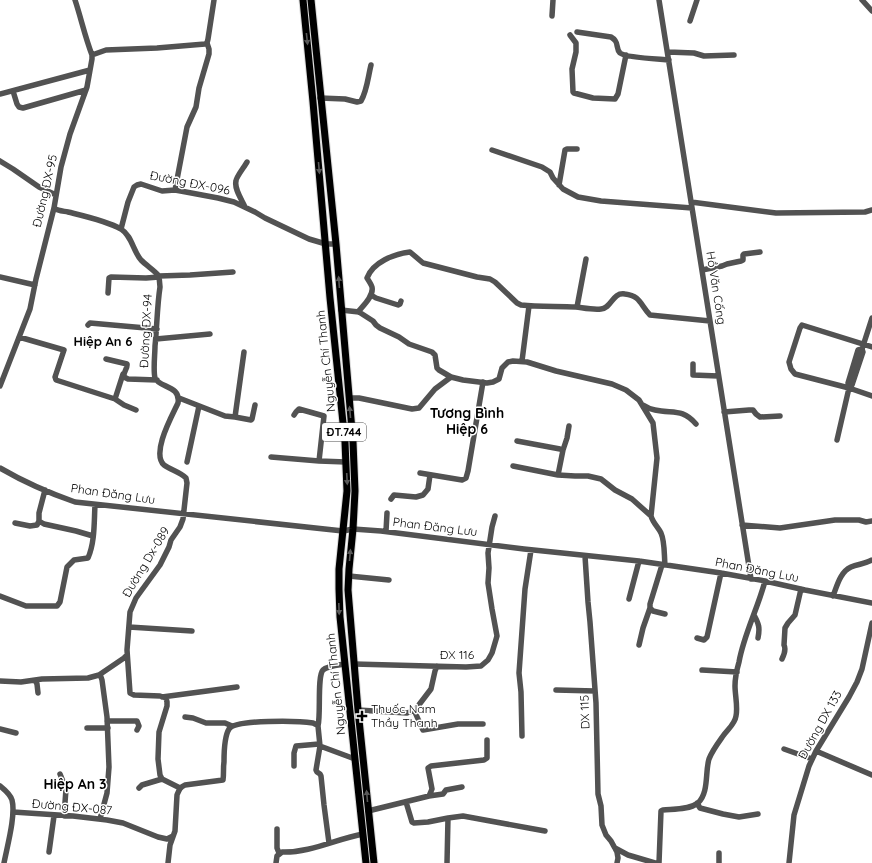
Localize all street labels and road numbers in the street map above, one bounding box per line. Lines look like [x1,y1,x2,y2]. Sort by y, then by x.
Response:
street label: Đường ĐX-95 [29,153,60,229]
street label: Đường ĐX-096 [149,167,232,198]
street label: Hồ Văn Cống [703,250,730,326]
street label: Đường ĐX-94 [136,294,155,368]
street label: Nguyễn Chí Thanh [313,309,338,413]
road number: ĐT.744 [322,423,366,441]
street label: Phan Đăng Lưu [70,480,156,507]
street label: Phan Đăng Lưu [392,514,478,539]
street label: Đường Dx-089 [119,523,173,600]
street label: Phan Đăng Lưu [714,554,800,585]
street label: Nguyễn Chí Thanh [323,632,348,736]
street label: ĐX 116 [440,647,475,662]
street label: Đường DX 133 [795,688,845,762]
street label: DX 115 [576,695,593,729]
street label: Đường ĐX-087 [31,796,113,817]

